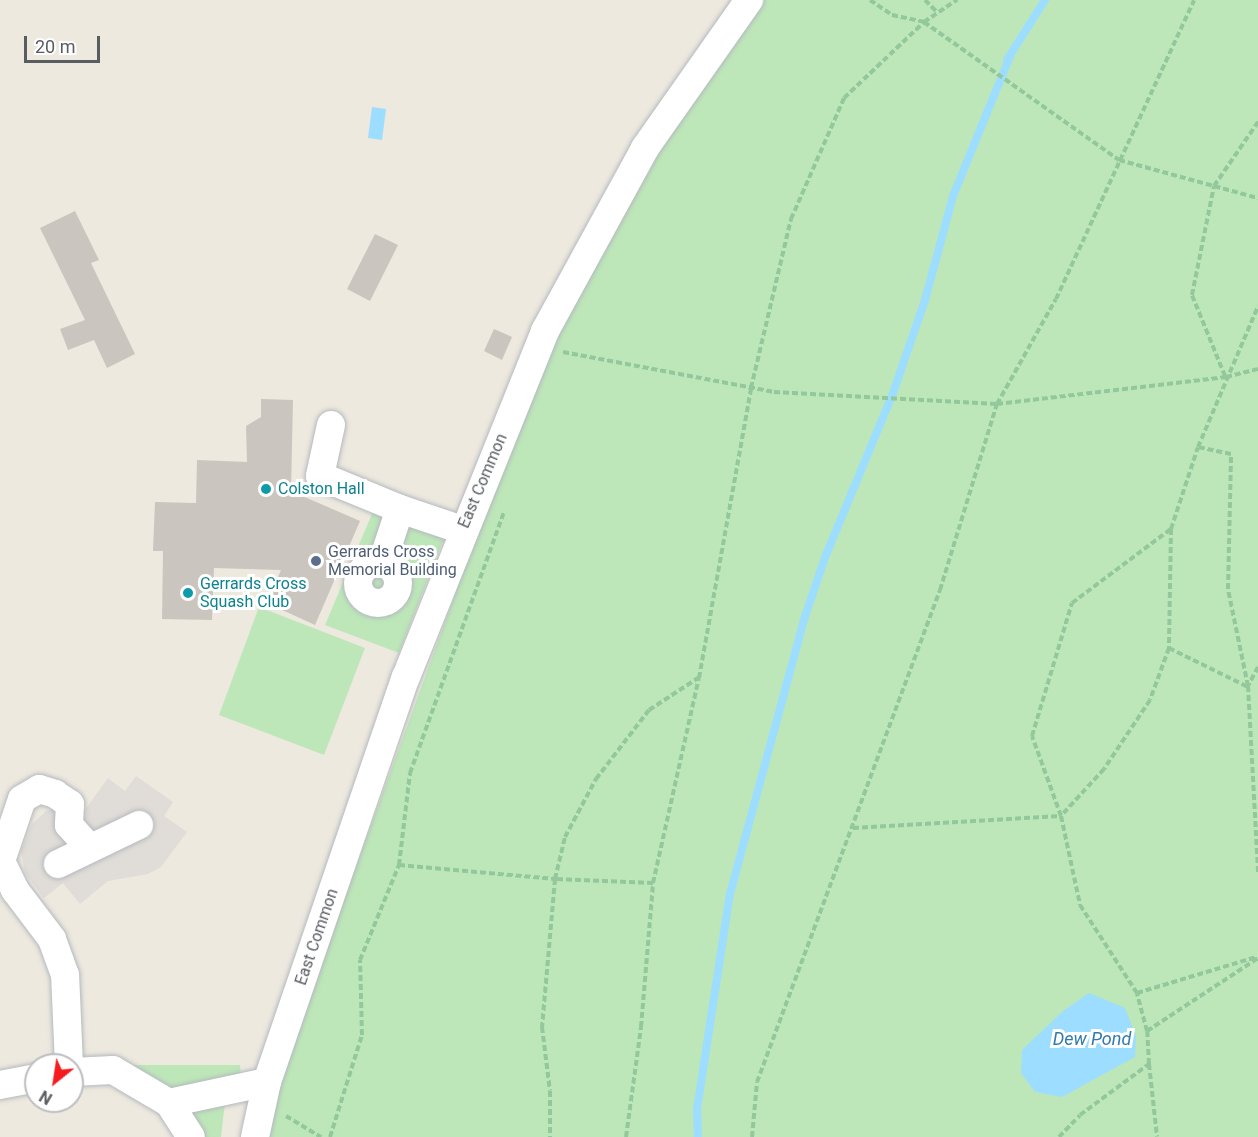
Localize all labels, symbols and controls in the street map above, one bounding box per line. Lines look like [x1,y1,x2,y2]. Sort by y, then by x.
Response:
scale bar [27,24,104,62]
text: 20 m [35,36,75,57]
street label: East Common [454,431,512,531]
place label: Colston Hall [278,479,365,499]
marker: Colston Hall [259,482,273,496]
place label: Gerrards Cross Memorial Building [328,542,457,580]
marker: Gerrards Cross Memorial Building [309,554,323,568]
place label: Gerrards Cross Squash Club [200,574,306,612]
marker: Gerrards Cross Squash Club [181,586,195,600]
street label: East Common [292,886,342,988]
water label: Dew Pond [1053,1028,1131,1050]
north arrow [24,1053,84,1113]
text: N [36,1086,55,1108]

